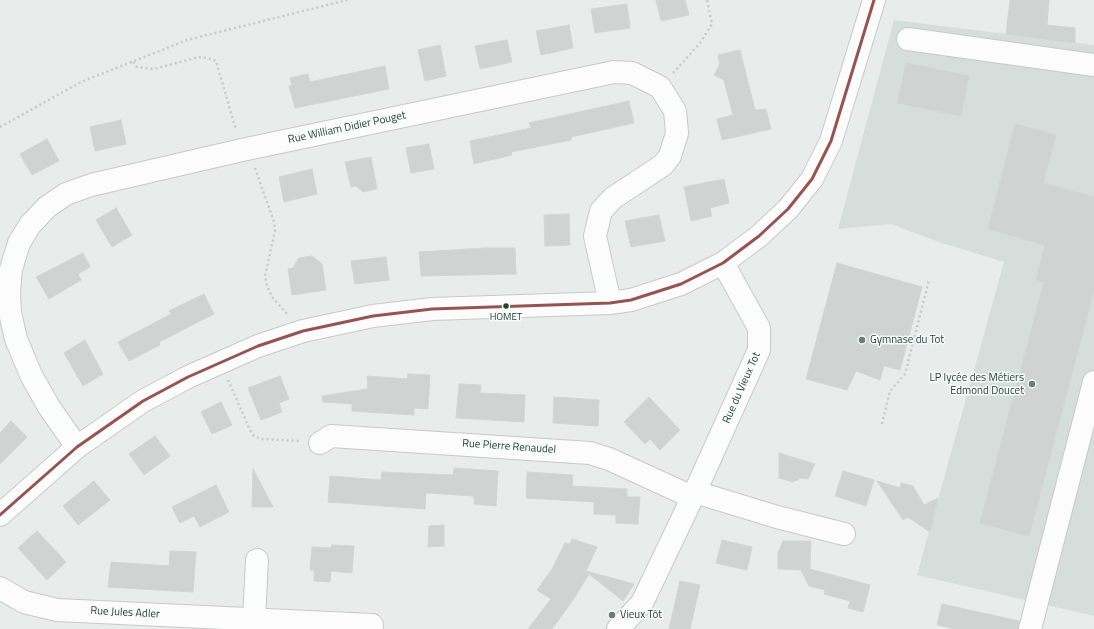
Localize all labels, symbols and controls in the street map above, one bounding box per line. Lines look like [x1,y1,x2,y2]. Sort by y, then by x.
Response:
street label: Rue William Didier Pouget [287,109,407,147]
marker: HOMET [501,301,511,311]
place label: HOMET [490,312,522,324]
place label: Gymnase du Tot [870,333,944,347]
marker: Gymnase du Tot [857,335,867,345]
street label: Rue du Vieux Tot [720,350,764,426]
place label: LP lycée des Métiers Edmond Doucet [929,371,1024,397]
marker: LP lycée des Métiers Edmond Doucet [1027,379,1037,389]
street label: Rue Pierre Renaudel [462,437,556,457]
street label: Rue Jules Adler [90,605,160,621]
place label: Vieux Tôt [620,608,662,622]
marker: Vieux Tôt [607,610,617,620]

